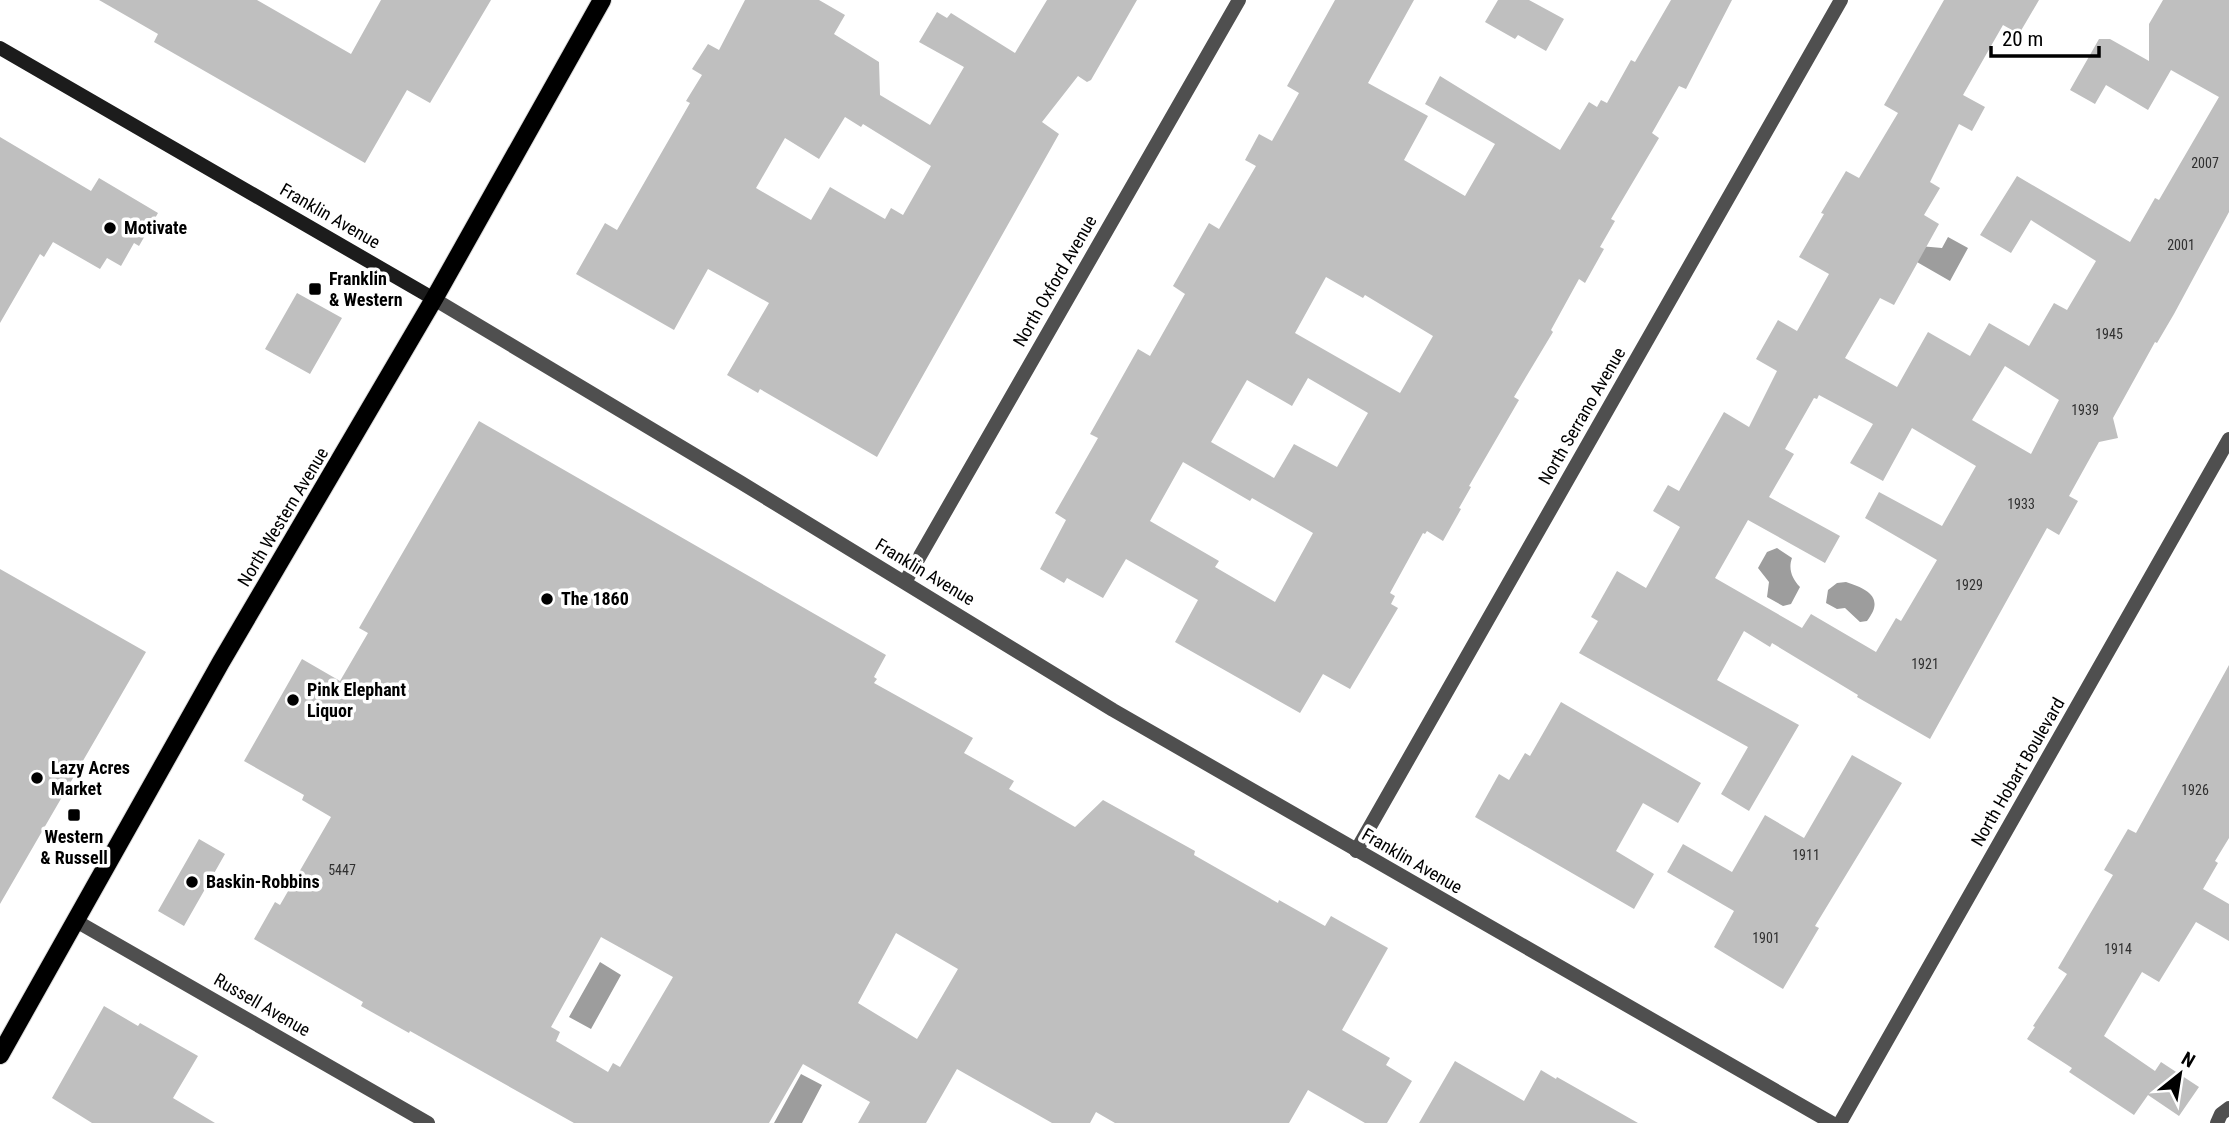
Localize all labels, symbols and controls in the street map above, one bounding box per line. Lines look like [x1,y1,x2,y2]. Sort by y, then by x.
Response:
scale bar [1991,14,2100,58]
text: 20 m [2002,27,2043,51]
house number: 2007 [2191,155,2219,171]
street label: Franklin Avenue [277,178,384,253]
street label: North Oxford Avenue [1008,211,1101,350]
place label: Motivate [124,217,188,238]
marker: Motivate [102,220,118,236]
house number: 2001 [2167,237,2195,253]
place label: Franklin & Western [329,268,403,310]
marker: Franklin & Western [307,281,323,297]
house number: 1945 [2095,326,2123,342]
street label: North Serrano Avenue [1534,343,1629,488]
house number: 1939 [2071,402,2099,418]
street label: North Western Avenue [233,444,332,590]
house number: 1933 [2007,496,2035,512]
street label: Franklin Avenue [872,534,979,609]
house number: 1929 [1955,577,1983,593]
place label: The 1860 [561,588,629,609]
marker: The 1860 [539,591,555,607]
house number: 1921 [1911,656,1939,672]
place label: Pink Elephant Liquor [307,679,406,721]
marker: Pink Elephant Liquor [285,692,301,708]
street label: North Hobart Boulevard [1967,694,2069,850]
place label: Lazy Acres Market [51,757,130,799]
marker: Lazy Acres Market [29,770,45,786]
house number: 1926 [2181,782,2209,798]
marker: Western & Russell [66,807,82,823]
street label: Franklin Avenue [1359,823,1466,898]
place label: Western & Russell [40,826,108,868]
house number: 1911 [1792,847,1820,863]
house number: 5447 [328,862,356,878]
place label: Baskin-Robbins [206,871,320,892]
marker: Baskin-Robbins [184,874,200,890]
house number: 1901 [1752,930,1780,946]
house number: 1914 [2104,941,2132,957]
street label: Russell Avenue [211,969,314,1040]
north arrow [2145,1039,2215,1109]
text: N [2177,1047,2199,1073]

